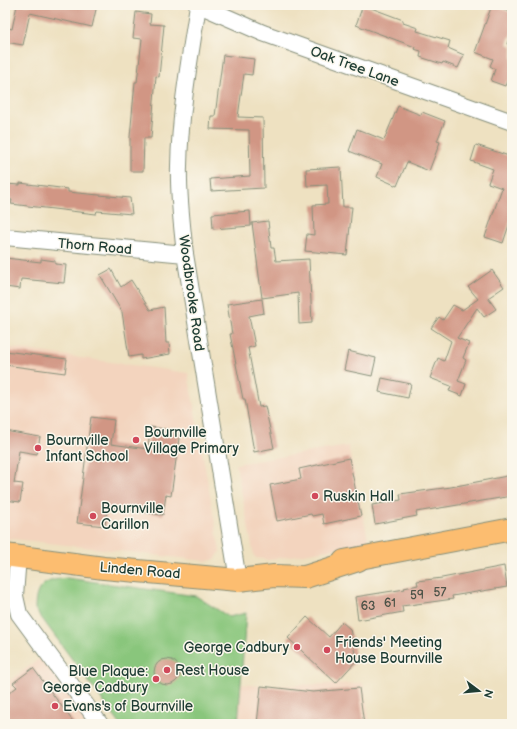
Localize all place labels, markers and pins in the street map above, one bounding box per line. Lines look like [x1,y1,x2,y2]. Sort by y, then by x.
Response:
place label: Bournville Village Primary [144,424,240,457]
place label: Bournville Infant School [46,432,128,465]
marker: Bournville Village Primary [131,435,141,445]
marker: Bournville Infant School [33,443,43,453]
place label: Ruskin Hall [323,488,394,505]
marker: Ruskin Hall [310,491,320,501]
place label: Bournville Carillon [101,500,164,533]
marker: Bournville Carillon [88,511,98,521]
place label: Friends' Meeting House Bournville [335,634,442,667]
place label: George Cadbury [184,639,290,656]
marker: George Cadbury [292,642,302,652]
marker: Friends' Meeting House Bournville [322,645,332,655]
place label: Rest House [175,662,249,679]
place label: Blue Plaque: George Cadbury [43,663,149,696]
marker: Rest House [162,665,172,675]
marker: Blue Plaque: George Cadbury [151,674,161,684]
place label: Evans's of Bournville [63,698,193,715]
marker: Evans's of Bournville [50,701,60,711]

